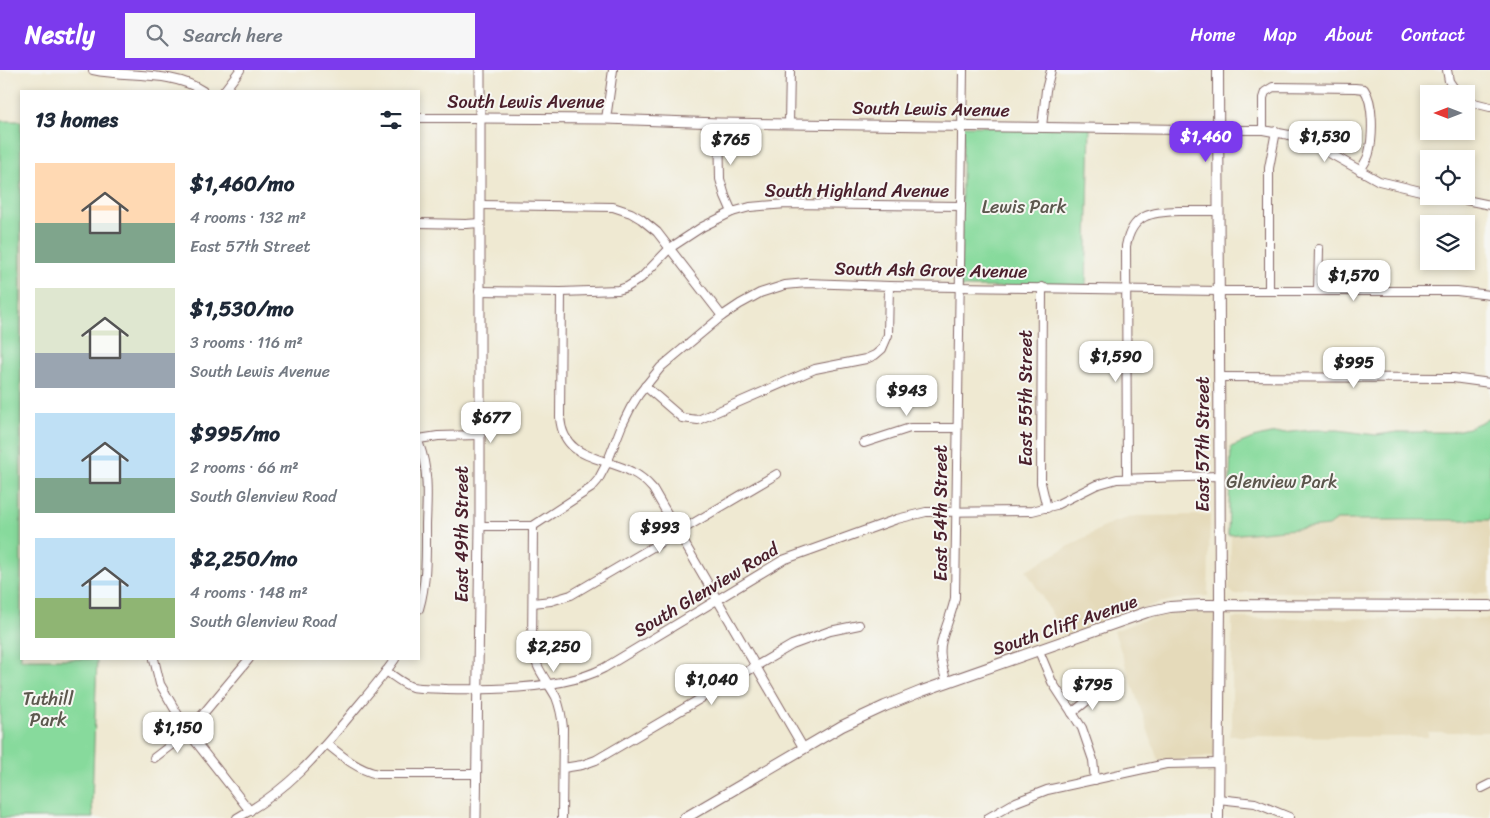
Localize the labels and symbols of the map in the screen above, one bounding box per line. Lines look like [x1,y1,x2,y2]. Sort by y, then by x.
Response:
north arrow [1420,85,1475,140]
street label: South Lewis Avenue [447,86,605,118]
street label: South Lewis Avenue [852,92,1010,126]
pin: $1,460 [1165,121,1247,163]
pin: $1,530 [1284,121,1366,163]
pin: $765 [701,124,761,166]
street label: South Highland Avenue [765,175,949,207]
park label: Lewis Park [982,191,1067,223]
street label: South Ash Grove Avenue [834,252,1028,288]
pin: $1,570 [1313,260,1395,302]
street label: East 55th Street [1010,330,1042,466]
pin: $1,590 [1075,340,1157,383]
pin: $995 [1324,346,1384,389]
pin: $943 [877,374,937,417]
street label: East 57th Street [1187,376,1219,512]
pin: $677 [461,402,521,444]
street label: East 54th Street [925,445,957,581]
street label: East 49th Street [446,466,478,602]
park label: Glenview Park [1226,466,1338,498]
pin: $993 [630,512,690,554]
street label: South Glenview Road [627,533,786,646]
street label: South Cliff Avenue [988,585,1142,665]
pin: $2,250 [513,630,595,673]
pin: $1,040 [671,664,753,706]
pin: $795 [1063,668,1123,711]
park label: Tuthill Park [23,683,74,736]
pin: $1,150 [137,712,219,754]

